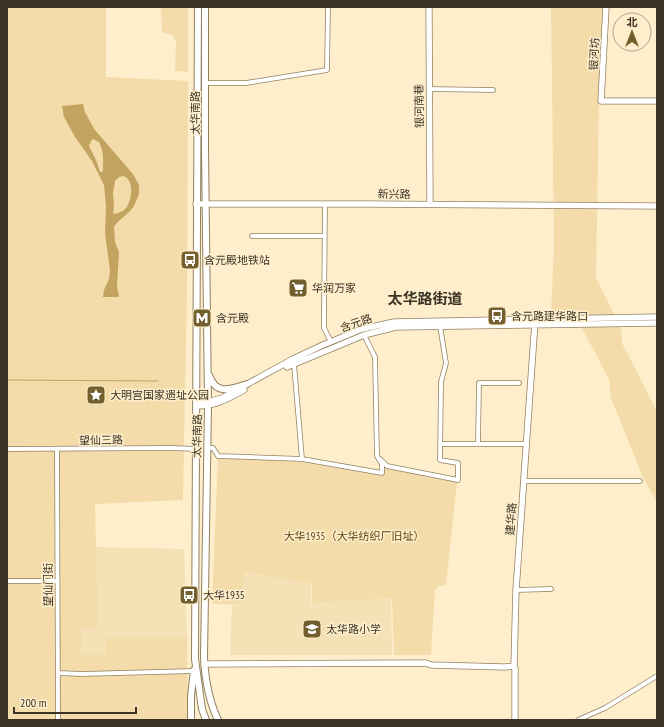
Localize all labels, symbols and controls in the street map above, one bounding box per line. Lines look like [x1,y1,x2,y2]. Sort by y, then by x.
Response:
north arrow [612,12,652,52]
text: 北 [627,15,638,29]
street label: 银河坊 [586,37,602,71]
street label: 银河南巷 [412,84,426,128]
street label: 太华南路 [188,91,202,135]
street label: 新兴路 [377,187,411,201]
bus stop icon: 含元殿地铁站 [179,249,201,271]
place label: 含元殿地铁站 [204,253,270,267]
supermarket icon: 华润万家 [287,277,309,299]
place label: 华润万家 [312,281,356,295]
district label: 太华路街道 [387,289,463,308]
bus stop icon: 含元路建华路口 [486,305,508,327]
metro station icon: 含元殿 [191,307,213,329]
place label: 含元路建华路口 [511,309,588,323]
place label: 含元殿 [216,311,249,325]
street label: 含元路 [338,311,374,335]
place icon: 大明宫国家遗址公园 [85,384,107,406]
place label: 大明宫国家遗址公园 [110,388,209,402]
street label: 太华南路 [190,414,204,458]
street label: 望仙三路 [79,433,123,447]
street label: 建华路 [503,502,519,536]
park label: 大华1935（大华纺织厂旧址） [284,529,424,543]
street label: 望仙门街 [41,563,55,607]
bus stop icon: 大华1935 [178,584,200,606]
place label: 大华1935 [203,588,245,602]
school or university icon: 太华路小学 [301,618,323,640]
place label: 太华路小学 [326,622,381,636]
scale bar [14,689,136,715]
text: 200 m [20,695,47,710]

